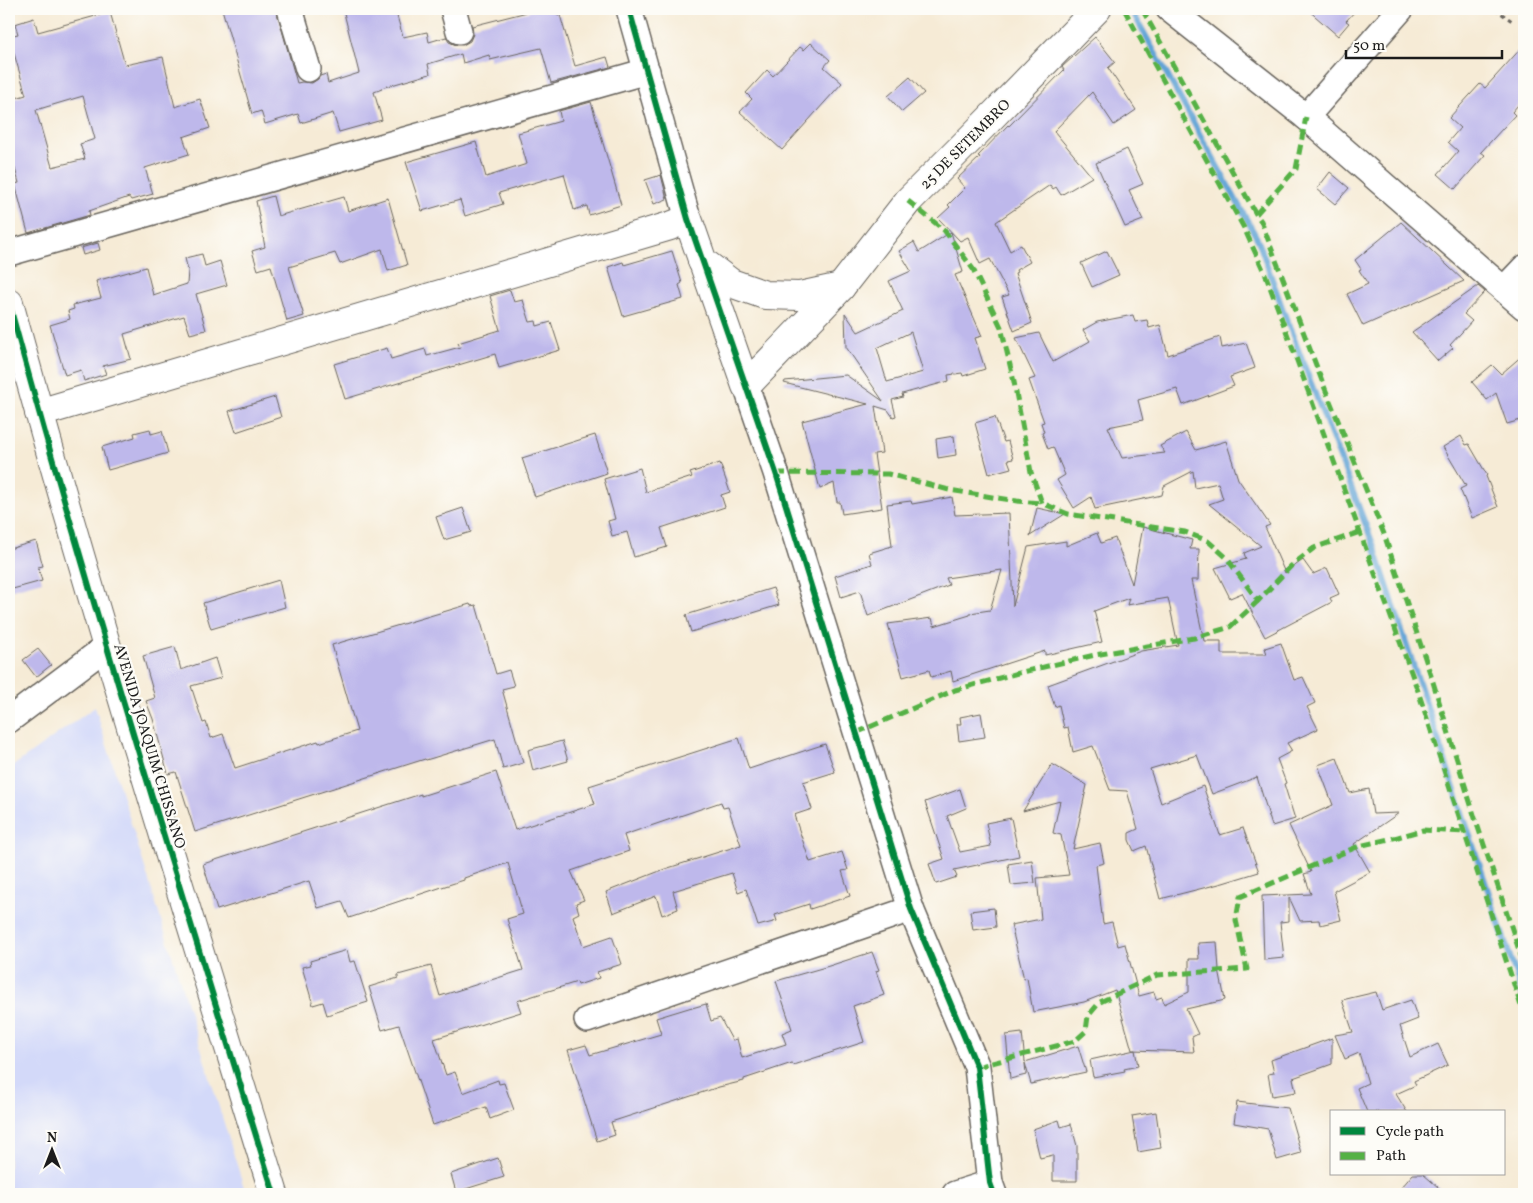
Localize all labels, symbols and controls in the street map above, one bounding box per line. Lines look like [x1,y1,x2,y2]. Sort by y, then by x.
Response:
scale bar [1346,28,1502,60]
text: 50 m [1353,36,1385,57]
street label: 25 DE SETEMBRO [916,95,1016,195]
street label: AVENIDA JOAQUIM CHISSANO [107,641,190,851]
legend [1330,1110,1506,1176]
text: Cycle path [1376,1122,1444,1143]
north arrow [28,1126,78,1176]
text: N [47,1129,57,1148]
text: Path [1376,1146,1406,1167]

